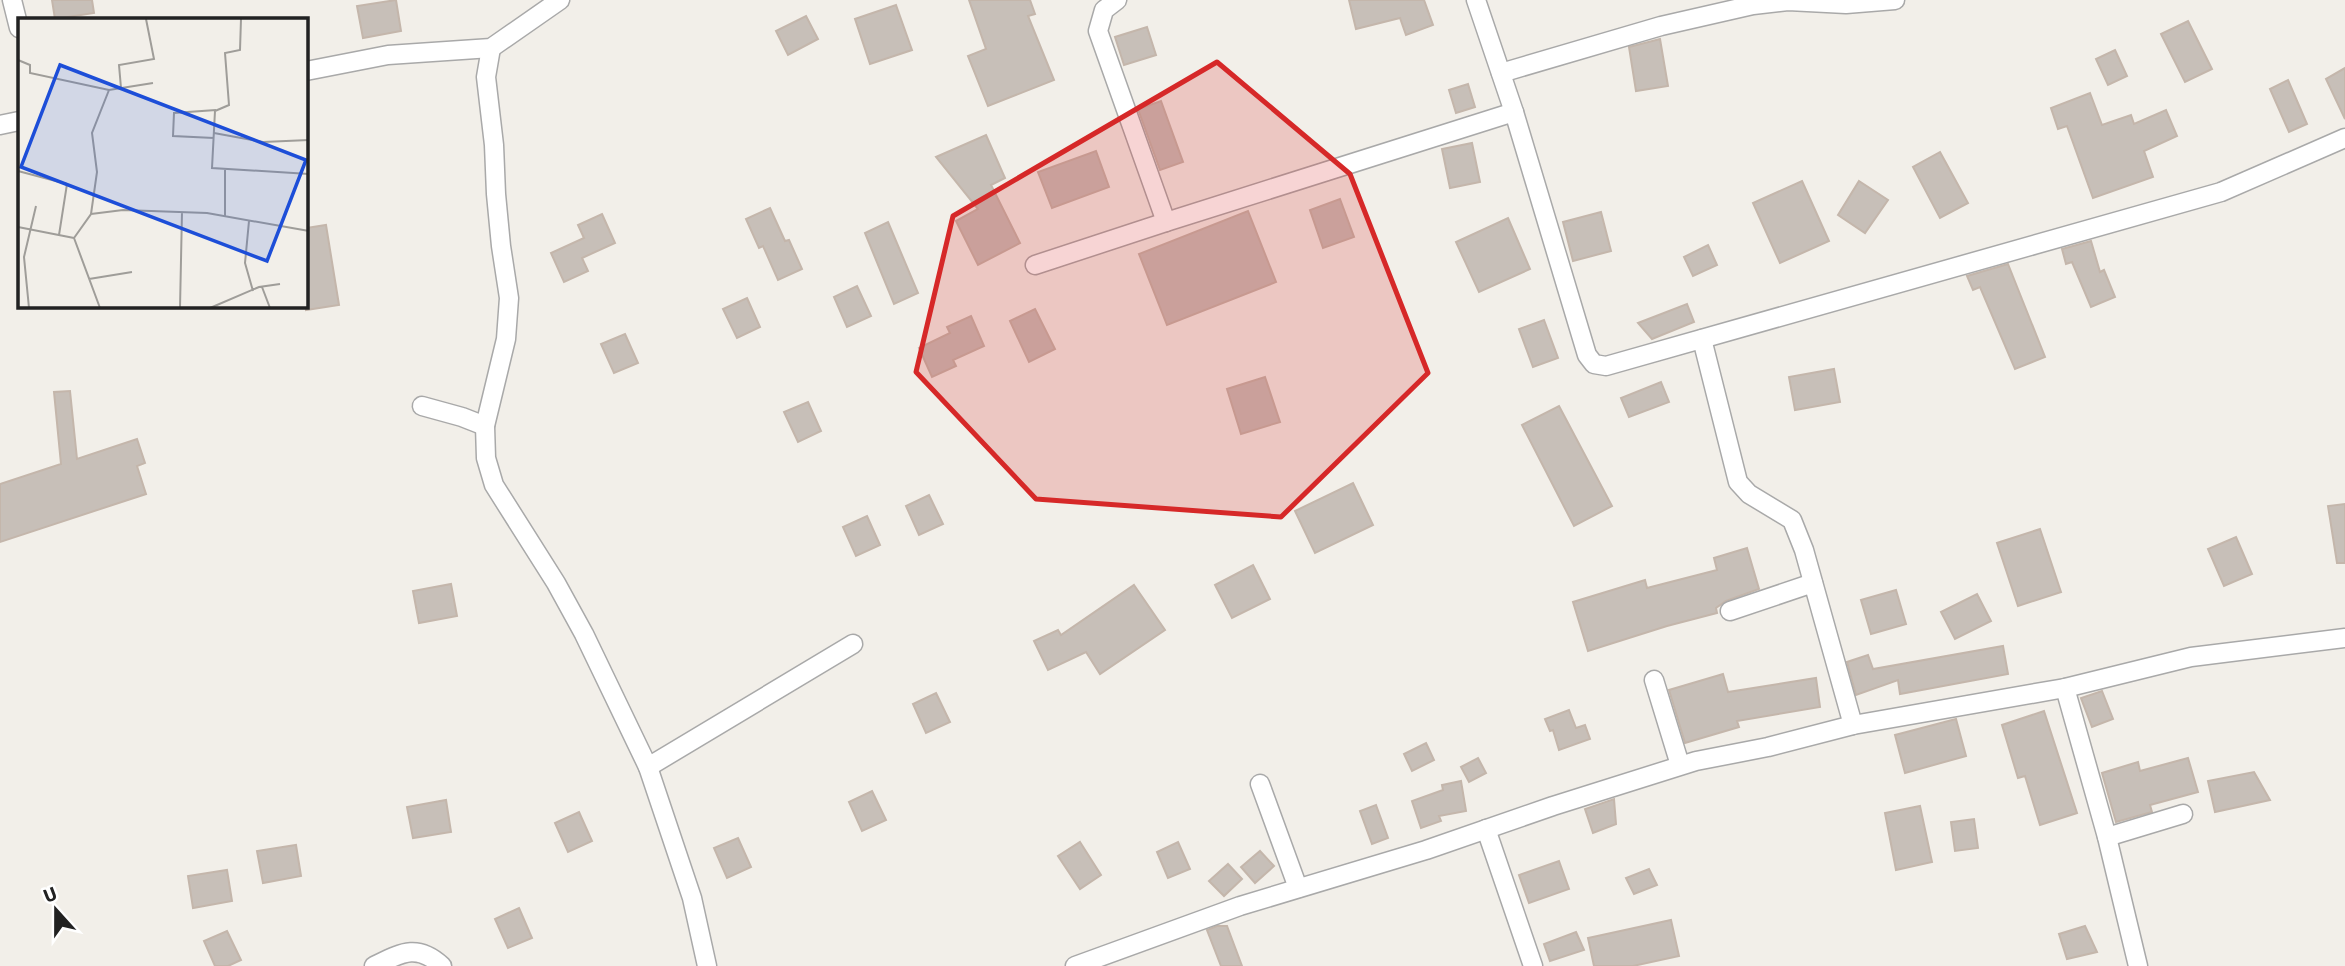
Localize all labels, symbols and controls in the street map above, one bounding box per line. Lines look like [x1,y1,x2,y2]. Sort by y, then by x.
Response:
inset map [18,18,308,308]
north arrow [21,875,91,945]
text: U [40,882,61,909]

